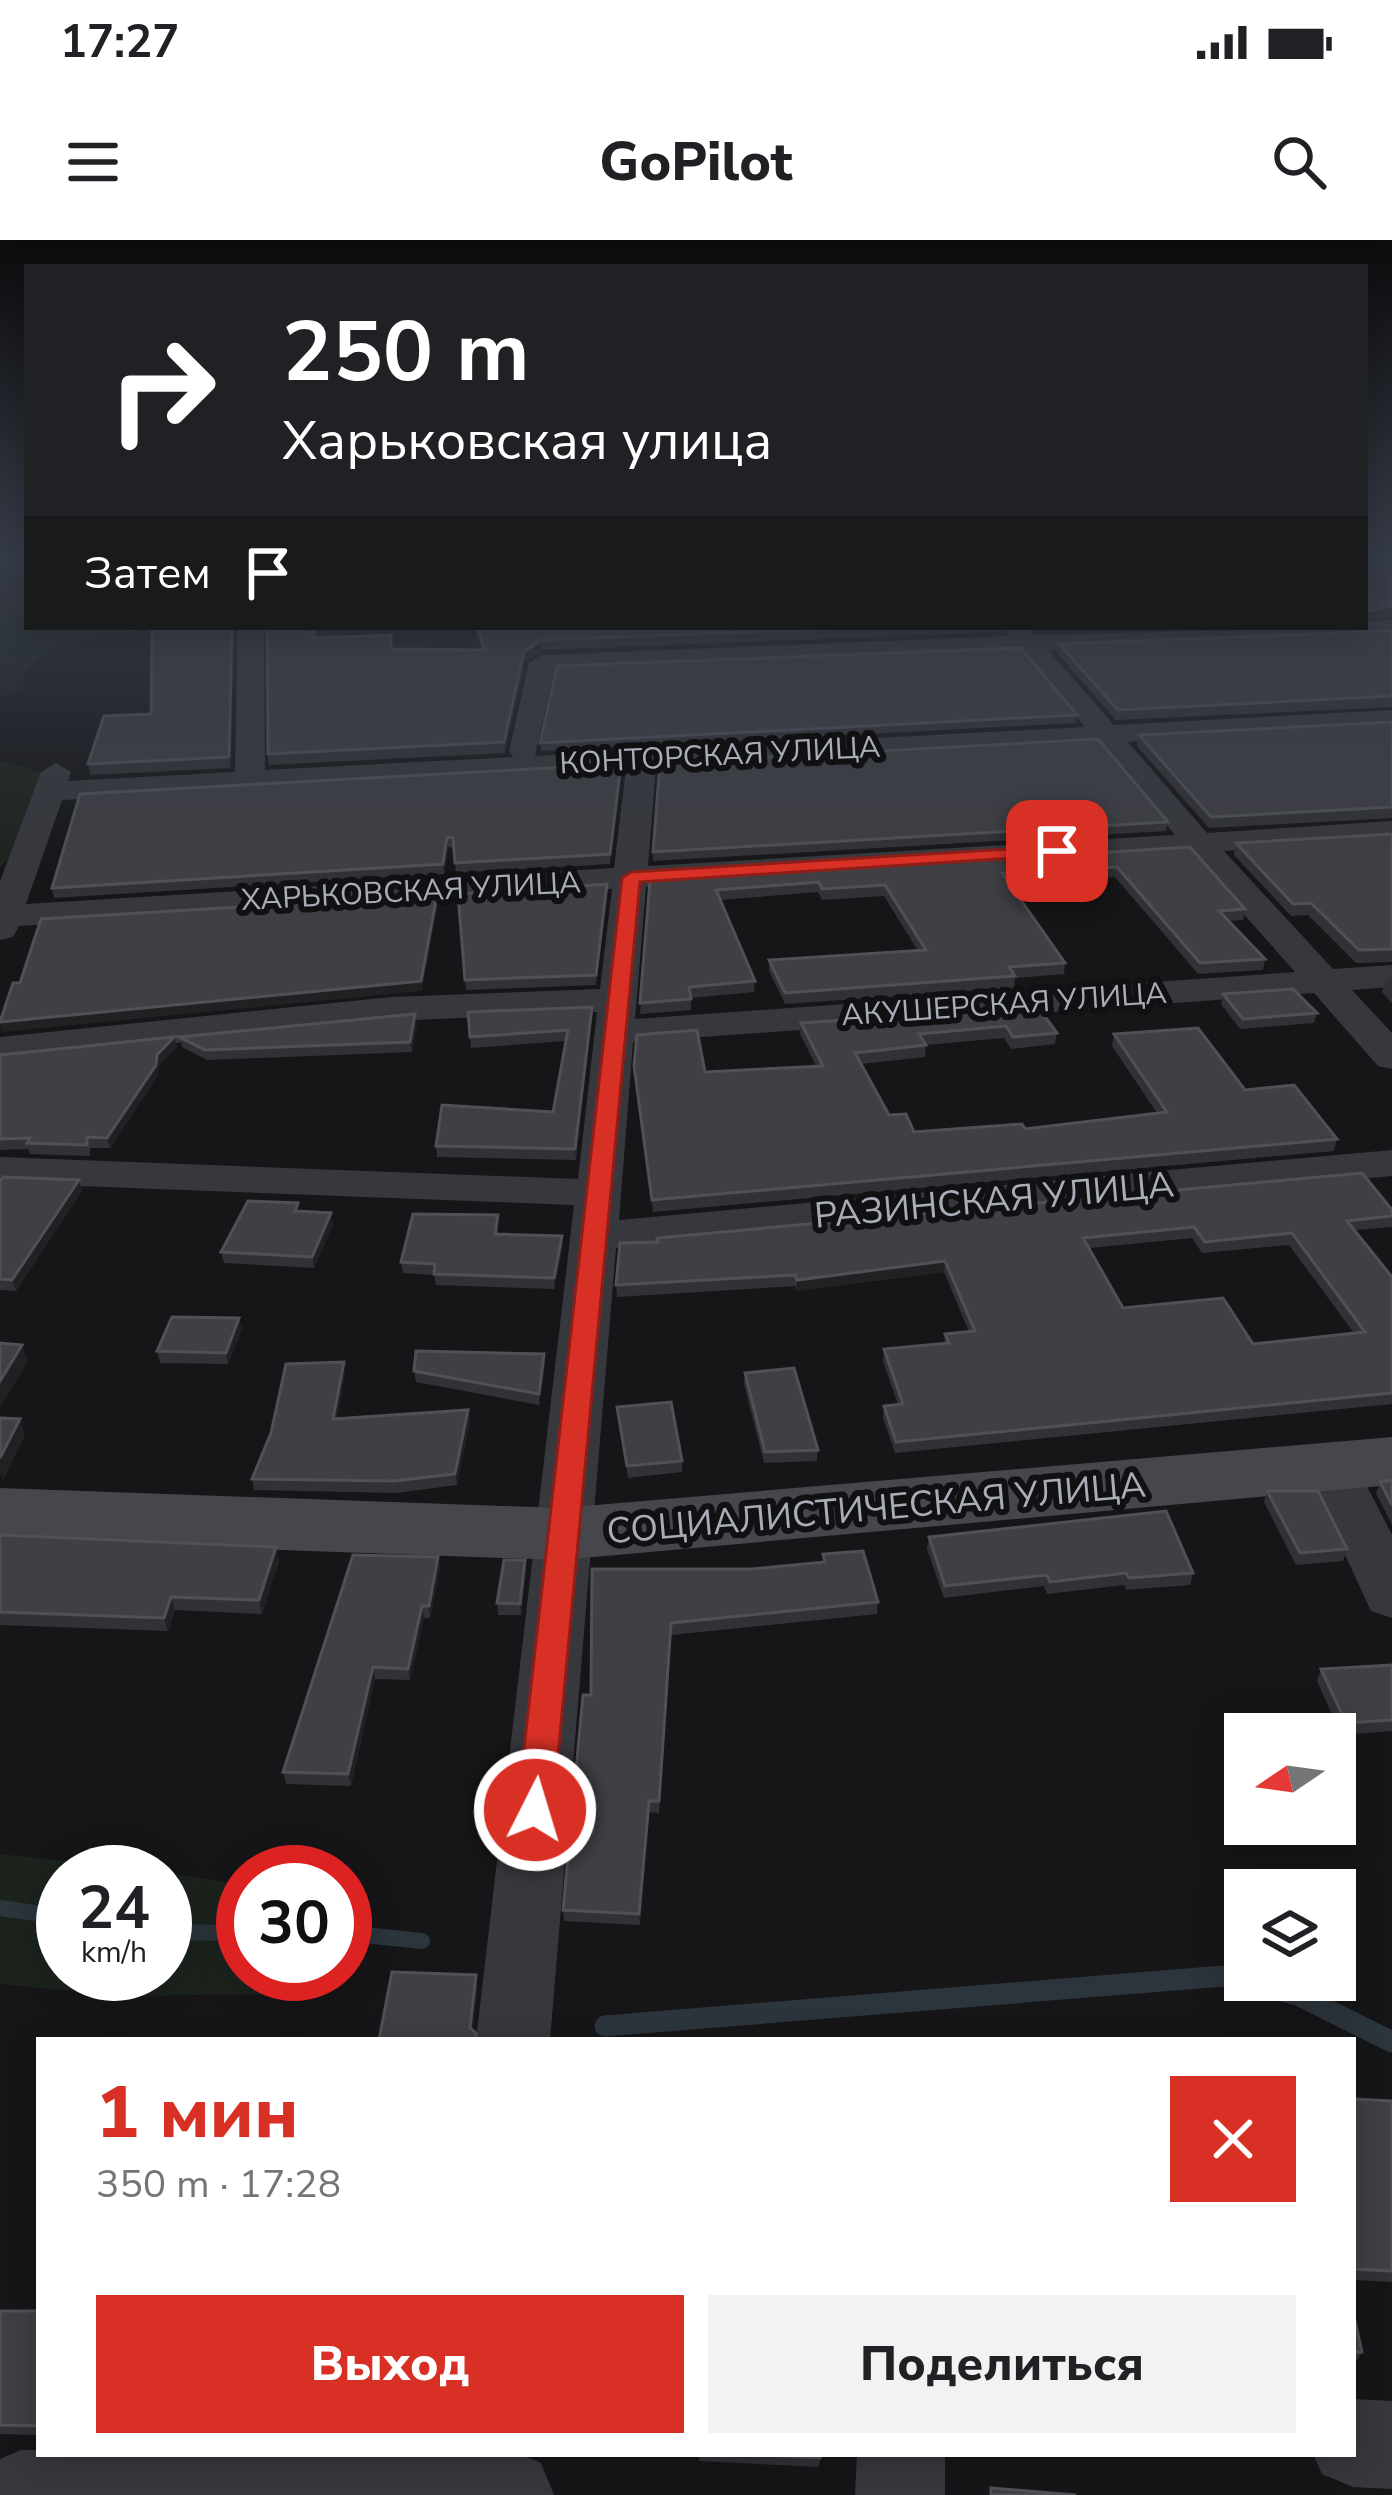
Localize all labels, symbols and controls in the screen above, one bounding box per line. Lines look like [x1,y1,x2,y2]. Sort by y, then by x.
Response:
text: 17:27 [60,12,179,73]
text: GoPilot [599,125,793,199]
icon: menu [60,129,126,195]
icon: search [1266,129,1332,195]
text: 250 m [282,295,530,410]
icon: right [84,312,240,468]
text: Харьковская улица [282,404,772,478]
icon: arrive [235,540,301,606]
text: Затем [84,543,211,604]
street label: КОНТОРСКАЯ УЛИЦА [559,727,882,784]
pin [1006,800,1108,902]
icon: arrive [1024,818,1090,884]
street label: ХАРЬКОВСКАЯ УЛИЦА [240,862,582,921]
street label: АКУШЕРСКАЯ УЛИЦА [840,973,1168,1036]
street label: РАЗИНСКАЯ УЛИЦА [812,1160,1176,1241]
street label: СОЦИАЛИСТИЧЕСКАЯ УЛИЦА [605,1461,1148,1556]
north arrow [1224,1713,1356,1845]
map controls [1224,1713,1356,2001]
position arrow [472,1747,598,1873]
speed limit sign: 30 [216,1845,372,2001]
text: 24 [78,1867,150,1949]
button: layers [1224,1869,1356,2001]
text: km/h [81,1932,147,1973]
text: 1 мин [96,2064,299,2162]
button: close [1170,2076,1296,2202]
text: 350 m · 17:28 [96,2158,341,2211]
button: Выход [96,2295,684,2433]
button: Поделиться [708,2295,1296,2433]

